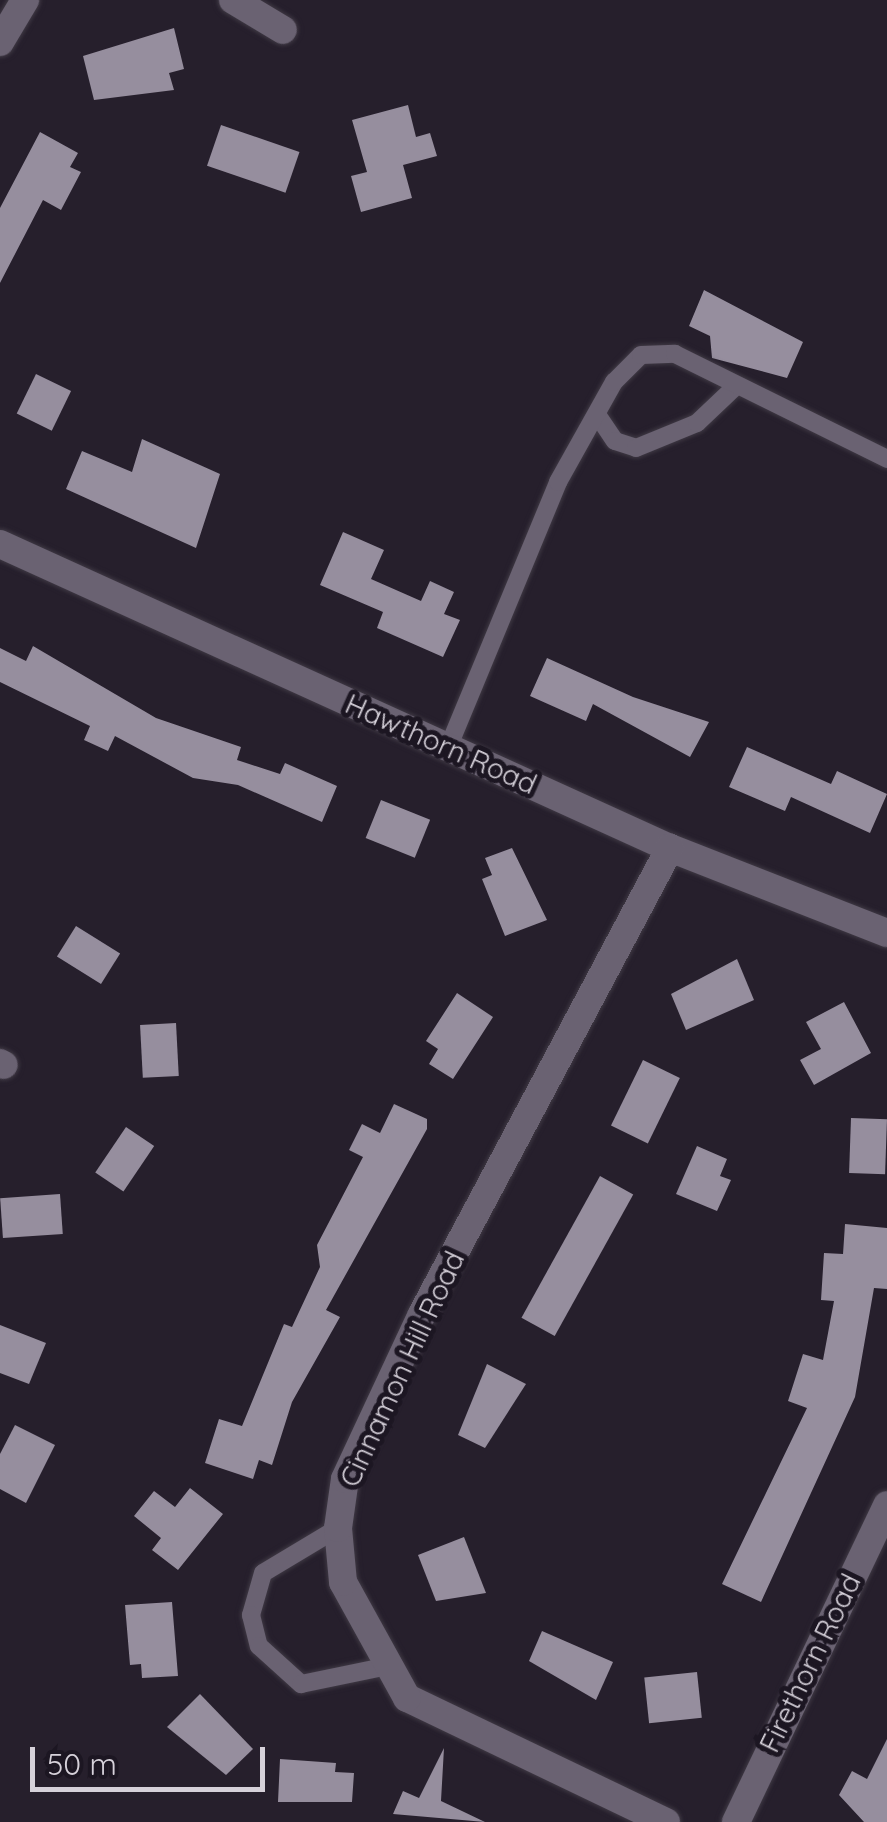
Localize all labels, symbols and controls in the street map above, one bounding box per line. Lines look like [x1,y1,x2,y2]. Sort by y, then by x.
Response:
street label: Hawthorn Road [340,687,542,801]
street label: Cinnamon Hill Road [333,1246,471,1492]
street label: Firethorn Road [752,1568,868,1758]
scale bar [35,1727,270,1789]
text: 50 m [47,1745,117,1783]

